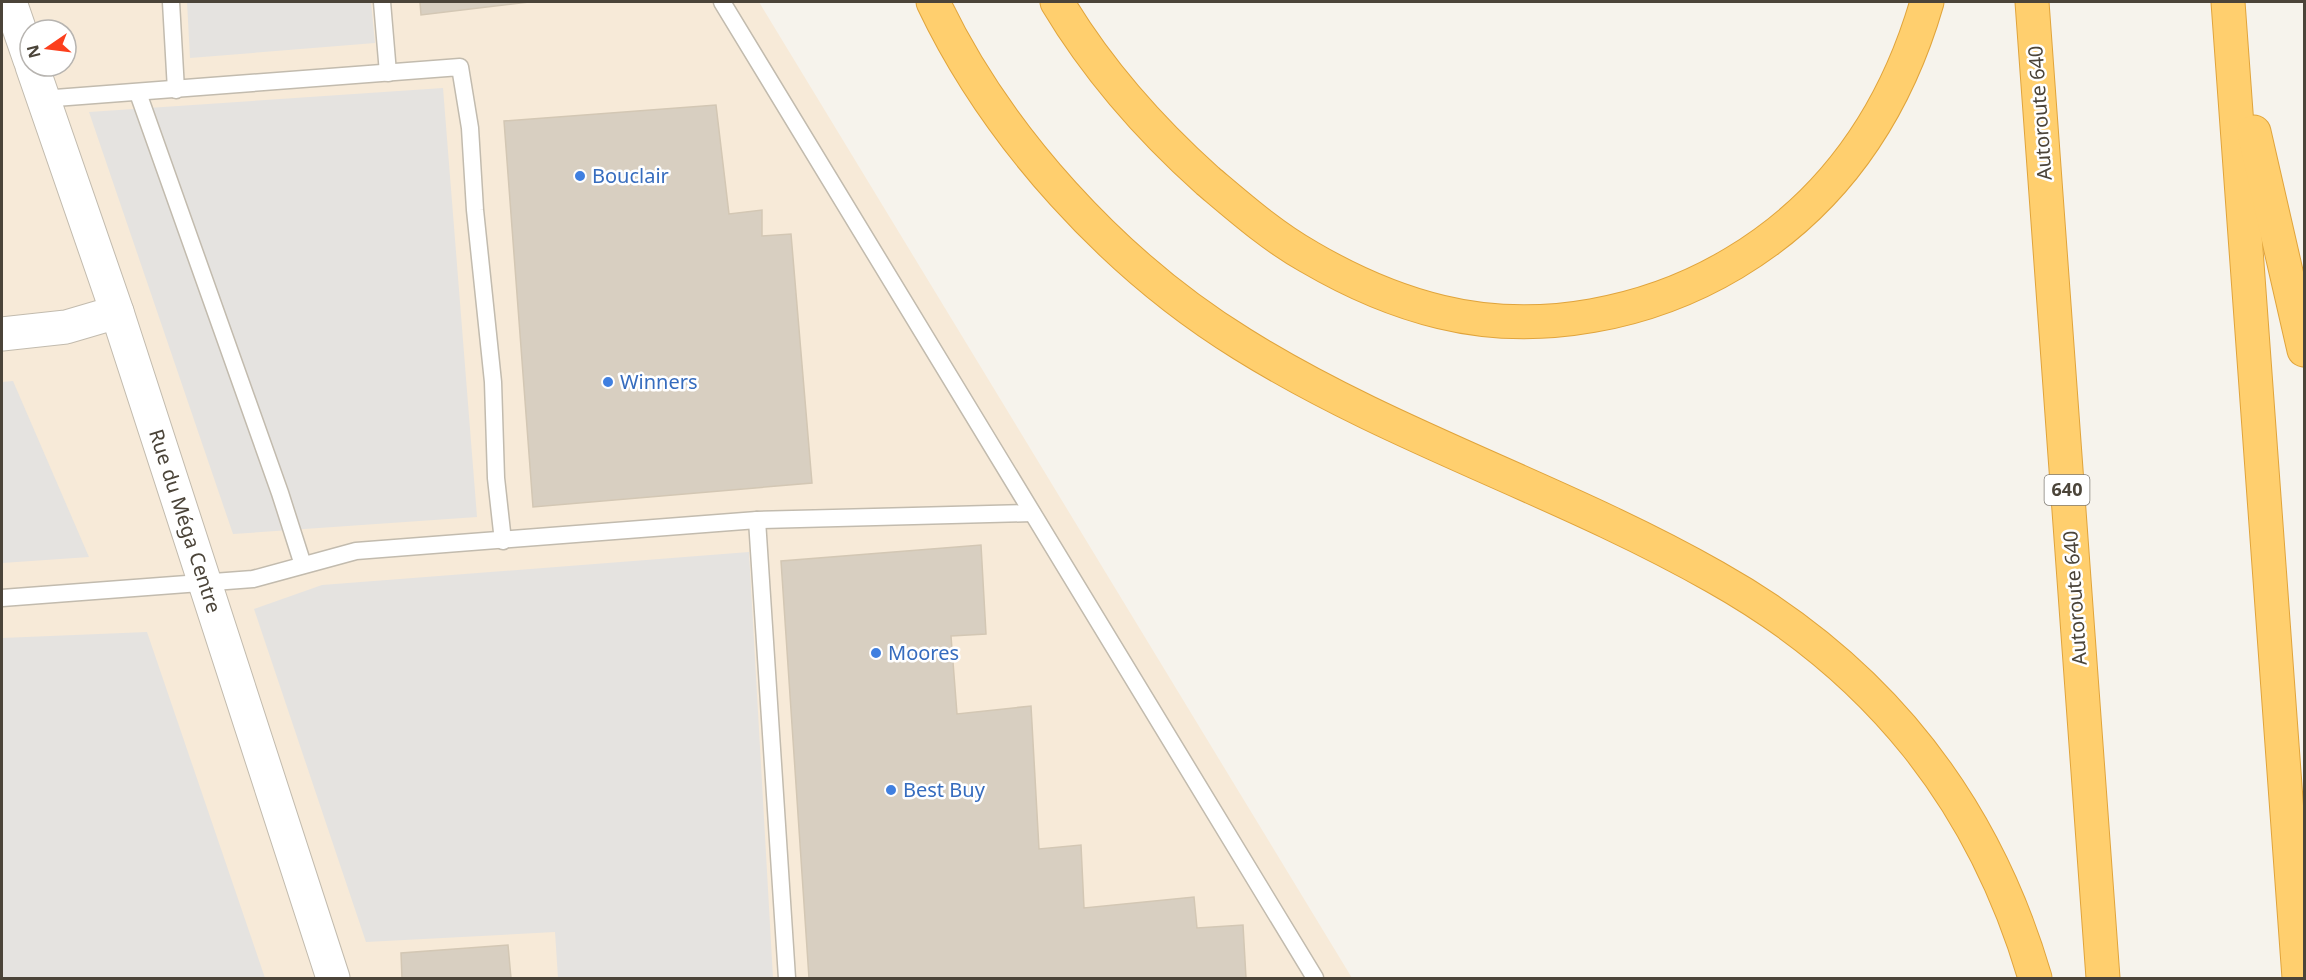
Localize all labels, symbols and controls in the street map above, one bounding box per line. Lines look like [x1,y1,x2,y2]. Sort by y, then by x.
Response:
north arrow [18,18,78,78]
text: N [21,43,46,61]
street label: Autoroute 640 [2021,45,2058,181]
place label: Bouclair [592,162,669,189]
marker: Bouclair [573,169,587,183]
place label: Winners [620,368,698,395]
marker: Winners [601,375,615,389]
street label: Rue du Méga Centre [143,425,228,616]
road number: 640 [2044,475,2090,505]
street label: Autoroute 640 [2056,530,2093,666]
place label: Moores [888,639,959,666]
marker: Moores [869,646,883,660]
place label: Best Buy [903,776,986,803]
marker: Best Buy [884,783,898,797]

